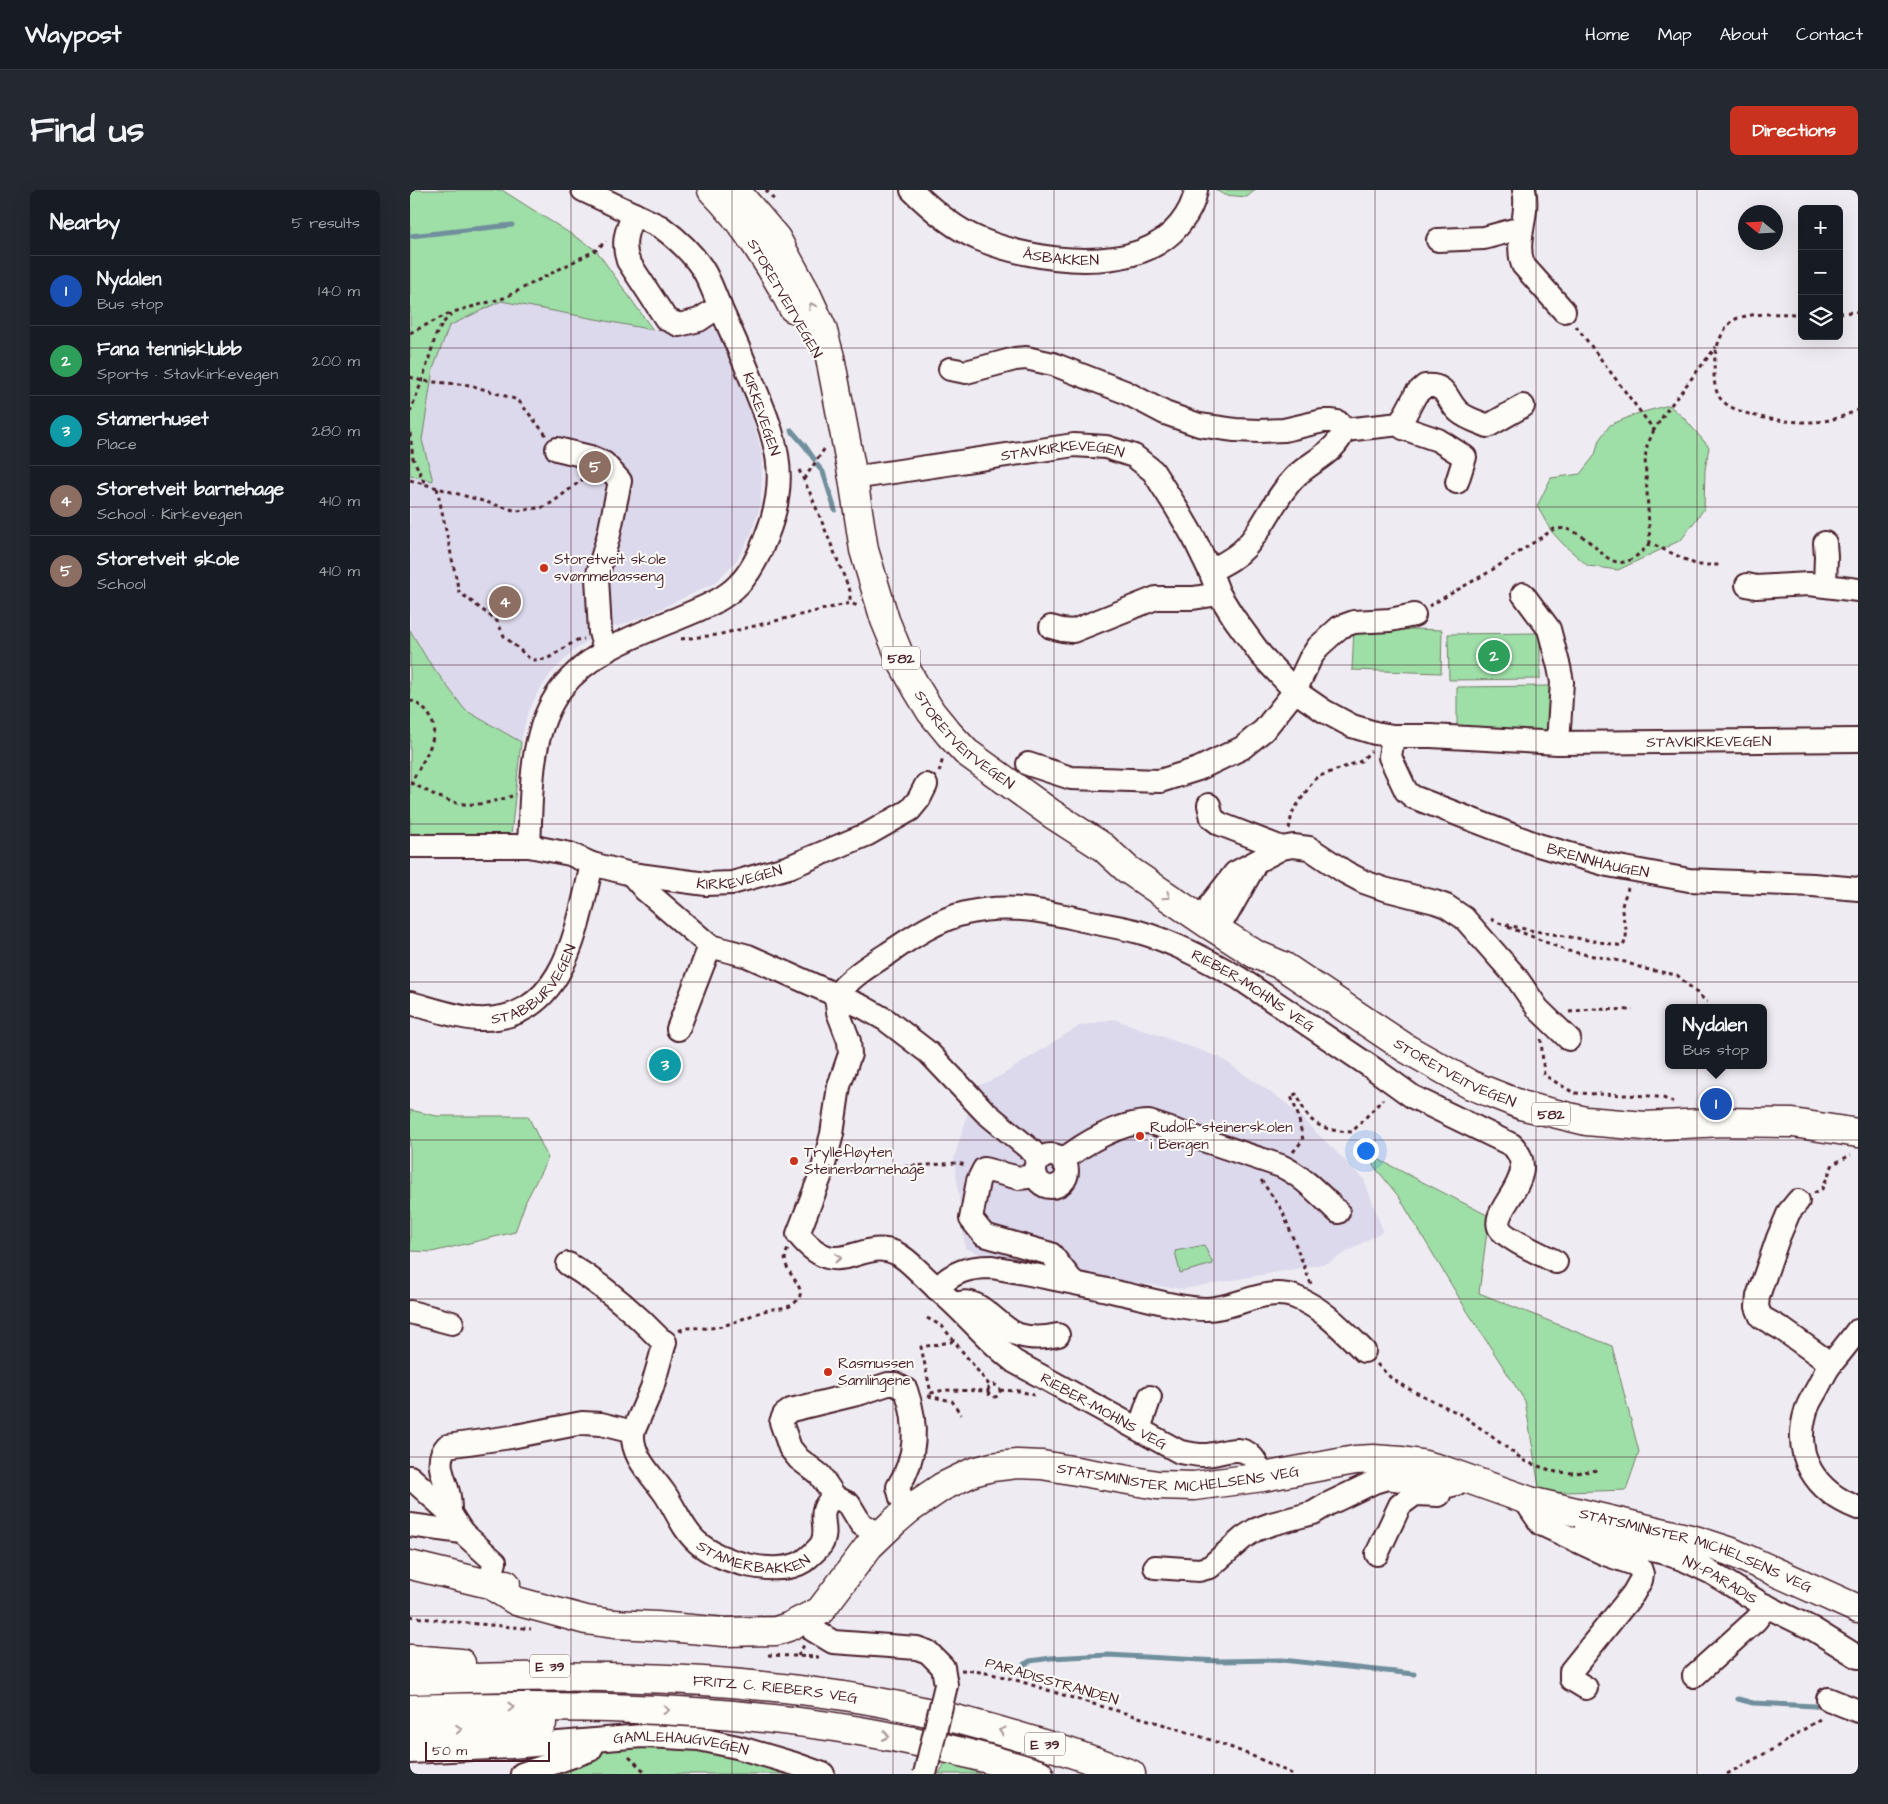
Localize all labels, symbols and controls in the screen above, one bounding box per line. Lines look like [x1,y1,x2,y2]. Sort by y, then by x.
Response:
text: Waypost [25,18,122,52]
text: Home [1585,22,1630,47]
text: Map [1658,22,1692,47]
text: About [1720,22,1768,47]
text: Contact [1796,22,1863,47]
text: Find us [30,106,144,155]
button: Directions [1730,106,1858,155]
north arrow [1738,205,1783,250]
map controls [1798,205,1843,340]
button: + [1798,205,1843,250]
text: Nearby [50,208,120,237]
text: 5 results [292,212,360,234]
street label: STORETVEITVEGEN [742,235,827,362]
street label: ÅSBAKKEN [1021,243,1099,271]
button: − [1798,250,1843,295]
text: Nydalen [97,266,162,293]
text: 1 [65,280,67,302]
text: 140 m [318,280,360,302]
text: Bus stop [97,293,163,315]
button: layers [1798,295,1843,340]
one-way arrow [807,302,818,311]
text: Fana tennisklubb [97,336,242,363]
text: 2 [61,350,71,372]
text: 200 m [312,350,360,372]
text: Sports · Stavkirkevegen [97,363,278,385]
street label: KIRKEVEGEN [737,370,786,459]
text: Stamerhuset [97,406,209,433]
text: 3 [62,420,70,442]
text: 280 m [312,420,360,442]
text: Place [97,433,137,455]
street label: STAVKIRKEVEGEN [999,434,1127,467]
pin: 5 [579,448,611,486]
text: Storetveit barnehage [97,476,284,503]
text: 4 [61,490,71,512]
text: 410 m [318,490,360,512]
text: School · Kirkevegen [97,503,242,525]
text: Storetveit skole [97,546,239,573]
place label: Storetveit skole svømmebasseng [554,549,667,588]
text: 5 [60,560,72,582]
text: 410 m [318,560,360,582]
marker: Storetveit skole svømmebasseng [538,562,550,574]
text: School [97,573,146,595]
pin: 4 [489,583,521,621]
pin: 2 [1478,637,1510,675]
road number: 582 [882,646,920,669]
street label: STORETVEITVEGEN [909,686,1019,795]
street label: STAVKIRKEVEGEN [1646,731,1771,753]
street label: BRENNHAUGEN [1544,838,1651,883]
street label: KIRKEVEGEN [695,859,785,895]
one-way arrow [1161,890,1171,899]
street label: STABBURVEGEN [490,941,581,1030]
street label: RIEBER-MOHNS VEG [1188,944,1319,1038]
popup [1665,1004,1767,1069]
text: Nydalen [1683,1012,1747,1039]
street label: STORETVEITVEGEN [1389,1033,1519,1113]
text: Bus stop [1683,1039,1749,1061]
pin: 3 [649,1046,681,1084]
pin: 1 [1700,1085,1732,1123]
road number: 582 [1532,1102,1570,1126]
place label: Rudolf steinerskolen i Bergen [1150,1117,1293,1156]
marker: Rudolf steinerskolen i Bergen [1134,1130,1146,1142]
your location [1353,1138,1379,1164]
place label: Tryllefløyten Steinerbarnehage [804,1142,925,1181]
marker: Tryllefløyten Steinerbarnehage [788,1155,800,1167]
one-way arrow [834,1253,842,1263]
place label: Rasmussen Samlingene [838,1353,914,1392]
marker: Rasmussen Samlingene [822,1366,834,1378]
street label: RIEBER-MOHNS VEG [1037,1368,1171,1455]
street label: STATSMINISTER MICHELSENS VEG [1055,1458,1302,1498]
street label: STATSMINISTER MICHELSENS VEG [1577,1503,1816,1598]
street label: STAMERBAKKEN [692,1535,815,1579]
street label: NY-PARADIS [1679,1550,1762,1610]
street label: PARADISSTRANDEN [983,1652,1121,1711]
road number: E 39 [530,1654,570,1678]
street label: FRITZ C. RIEBERS VEG [692,1670,860,1709]
one-way arrow [507,1701,515,1712]
one-way arrow [662,1704,670,1715]
one-way arrow [455,1724,463,1735]
street label: GAMLEHAUGVEGEN [613,1726,751,1761]
one-way arrow [998,1727,1006,1737]
one-way arrow [882,1730,890,1740]
road number: E 39 [1025,1732,1065,1756]
scale bar [425,1739,550,1762]
text: 50 m [432,1741,467,1761]

